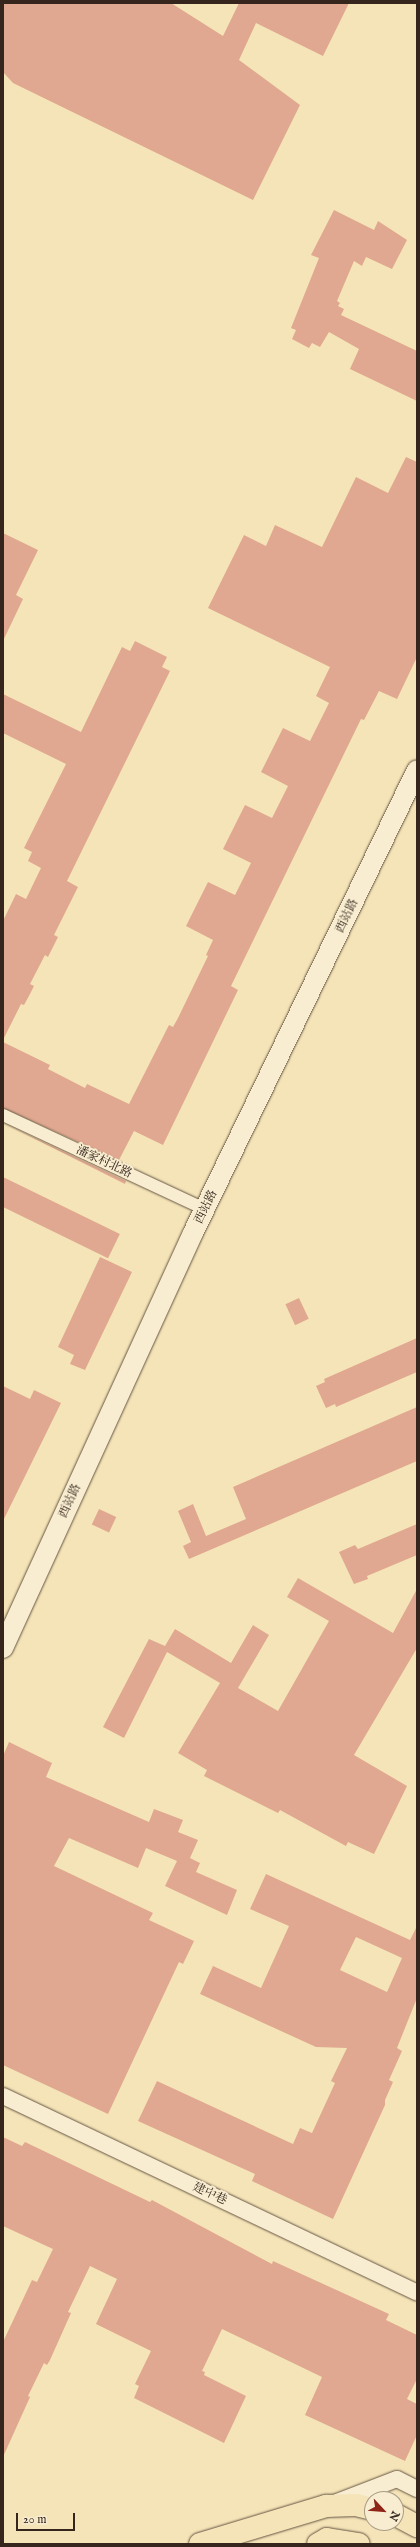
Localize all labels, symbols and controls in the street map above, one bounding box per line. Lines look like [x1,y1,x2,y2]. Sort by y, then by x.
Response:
street label: 西站路 [333,897,361,935]
street label: 潘家村北路 [74,1143,134,1181]
street label: 西站路 [192,1188,220,1226]
street label: 西站路 [56,1482,84,1520]
street label: 建中巷 [191,2180,229,2208]
north arrow [364,2491,404,2531]
scale bar [18,2505,77,2531]
text: N [386,2508,402,2523]
text: 20 m [23,2512,46,2527]

